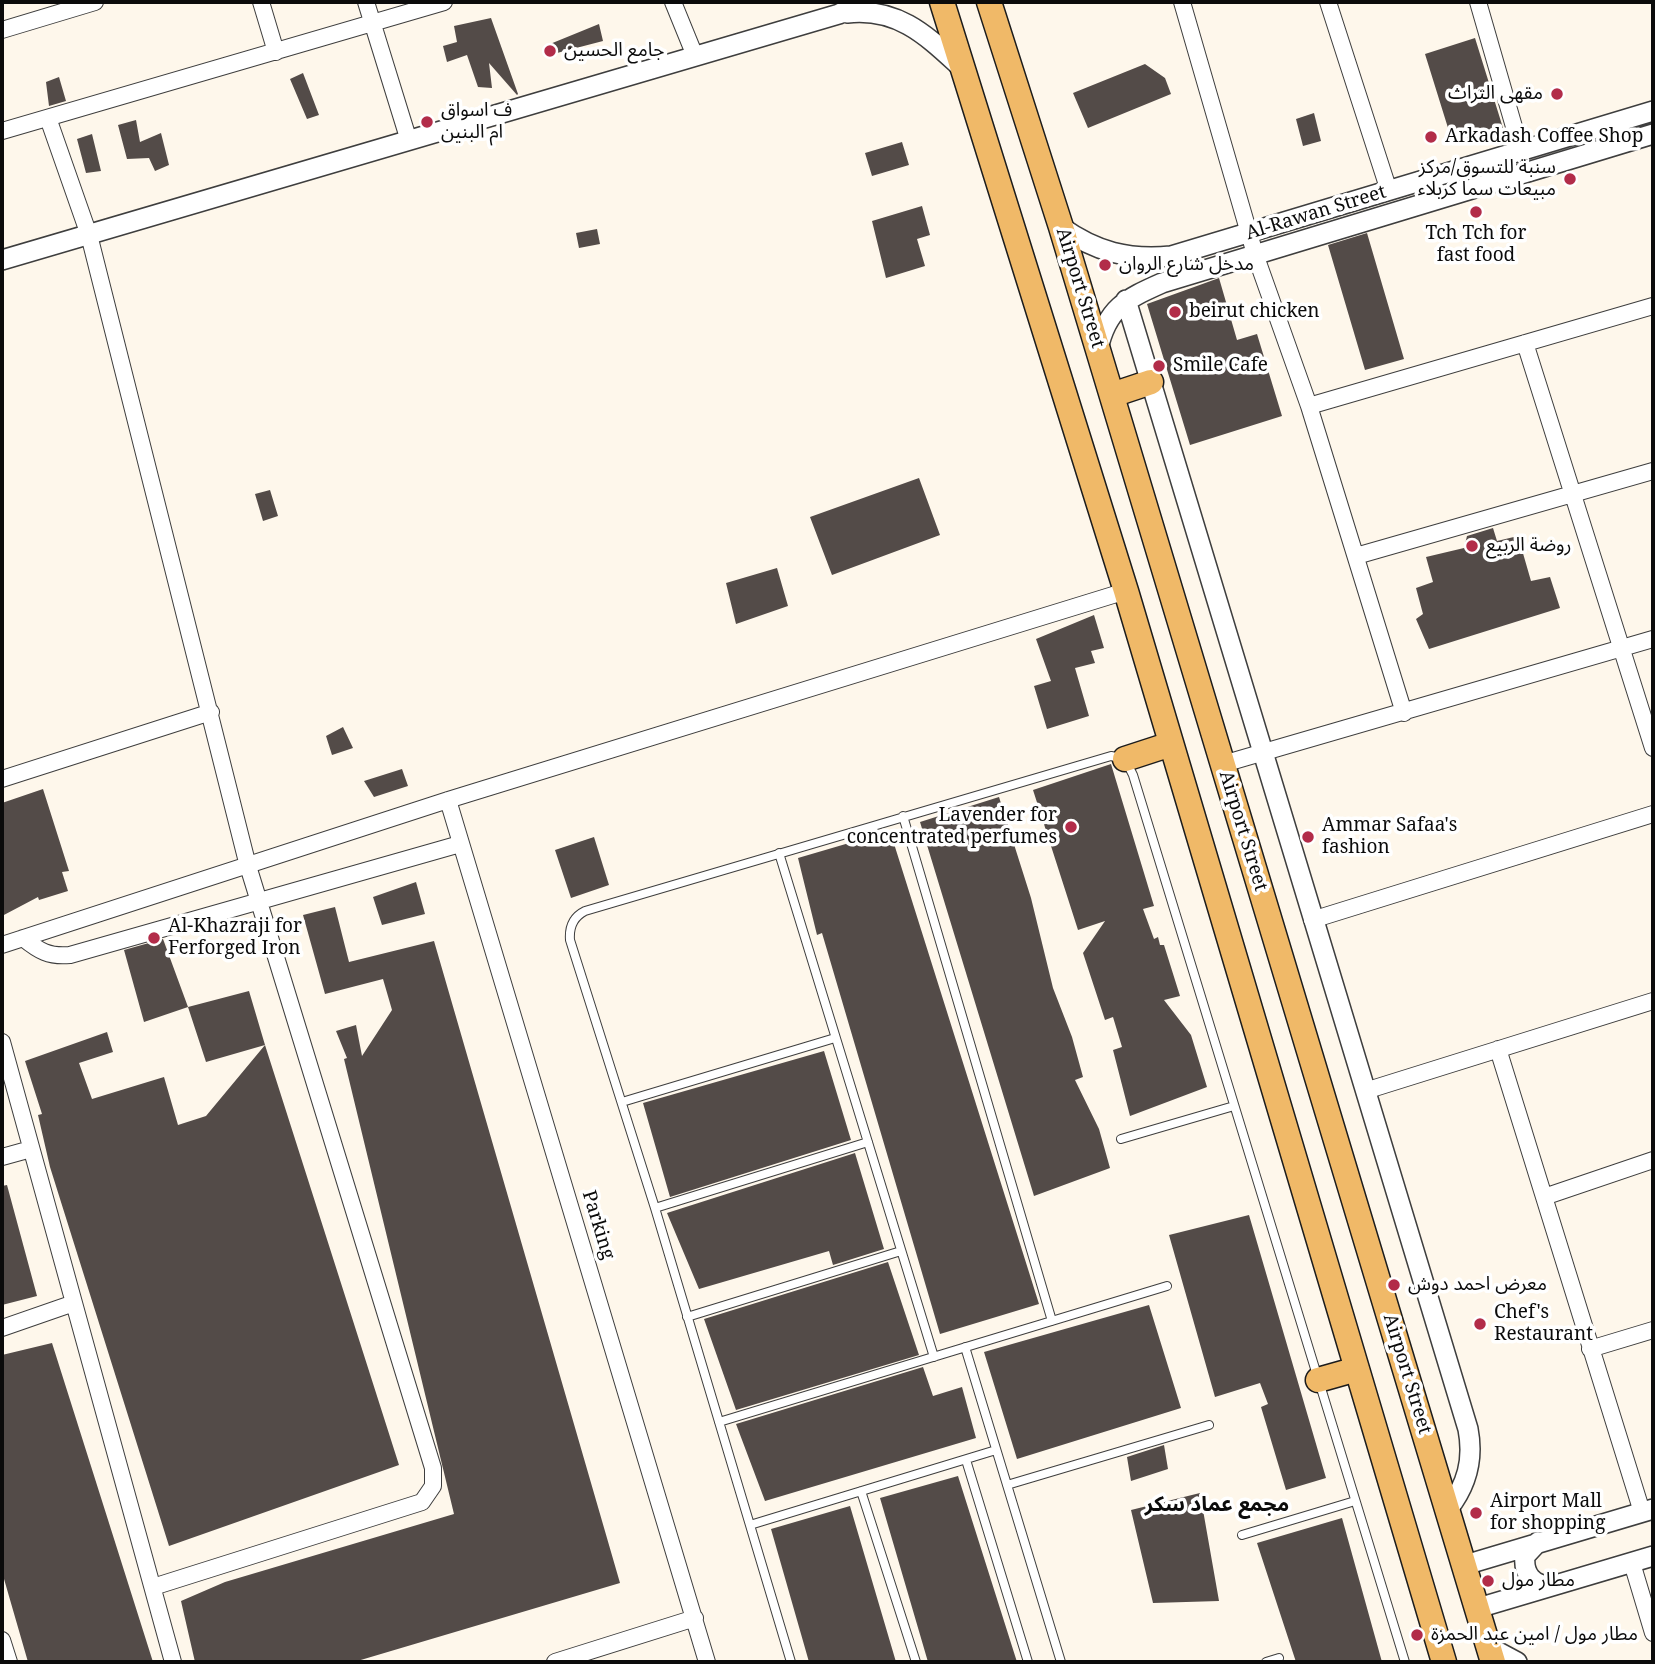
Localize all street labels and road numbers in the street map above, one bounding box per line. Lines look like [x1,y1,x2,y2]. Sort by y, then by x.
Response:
street label: Al-Rawan Street [1243,181,1389,245]
street label: Airport Street [1051,225,1109,351]
street label: Airport Street [1214,768,1272,894]
street label: Parking [577,1188,619,1262]
street label: Airport Street [1378,1311,1436,1437]

